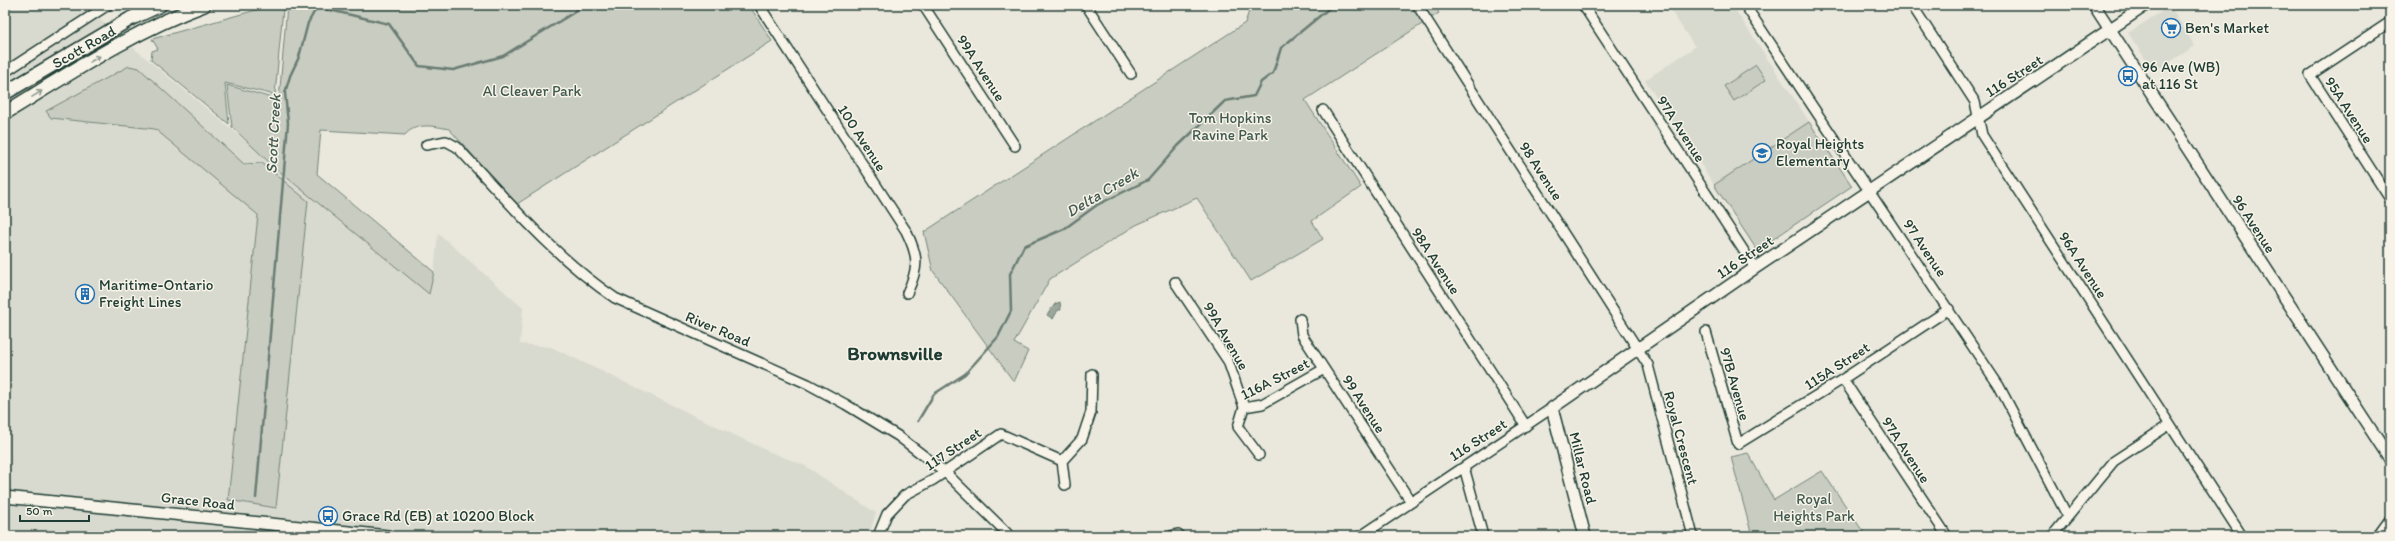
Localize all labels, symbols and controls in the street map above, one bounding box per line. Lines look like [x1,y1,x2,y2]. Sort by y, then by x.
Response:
supermarket icon: Ben's Market [2160,17,2182,39]
place label: Ben's Market [2185,19,2270,37]
street label: Scott Road [49,21,120,72]
street label: 99A Avenue [953,31,1009,105]
street label: 116 Street [1982,51,2046,101]
one-way arrow [89,54,101,62]
place label: 96 Ave (WB) at 116 St [2142,58,2220,93]
bus stop icon: 96 Ave (WB) at 116 St [2117,65,2139,87]
street label: 95A Avenue [2321,73,2377,147]
park label: Al Cleaver Park [483,82,581,100]
one-way arrow [31,89,43,97]
street label: 97A Avenue [1653,92,1709,166]
water label: Scott Creek [261,93,285,174]
street label: 100 Avenue [834,101,890,175]
park label: Tom Hopkins Ravine Park [1189,109,1272,144]
place label: Royal Heights Elementary [1776,135,1865,170]
street label: 98 Avenue [1515,138,1567,204]
school or university icon: Royal Heights Elementary [1751,142,1773,164]
water label: Delta Creek [1063,163,1142,221]
street label: 96 Avenue [2228,191,2280,257]
street label: 97 Avenue [1899,216,1951,280]
street label: 98A Avenue [1408,224,1464,298]
street label: 96A Avenue [2055,228,2111,302]
street label: 116 Street [1713,231,1777,283]
place label: Maritime-Ontario Freight Lines [99,276,213,311]
building icon: Maritime-Ontario Freight Lines [74,283,96,305]
street label: 99A Avenue [1199,299,1253,373]
street label: River Road [683,307,753,351]
street label: 115A Street [1801,338,1873,394]
district label: Brownsville [847,342,943,365]
street label: 97B Avenue [1716,345,1754,423]
street label: 116A Street [1238,354,1313,404]
street label: 99 Avenue [1338,371,1390,437]
street label: Royal Crescent [1660,389,1702,487]
street label: 97A Avenue [1878,413,1934,487]
street label: 116 Street [1446,415,1510,465]
street label: 117 Street [921,423,985,474]
street label: Millar Road [1565,430,1601,507]
street label: Grace Road [160,488,236,514]
park label: Royal Heights Park [1773,490,1855,525]
scale bar [20,497,89,523]
text: 50 m [26,504,52,518]
bus stop icon: Grace Rd (EB) at 10200 Block [317,505,339,527]
place label: Grace Rd (EB) at 10200 Block [342,507,535,525]

